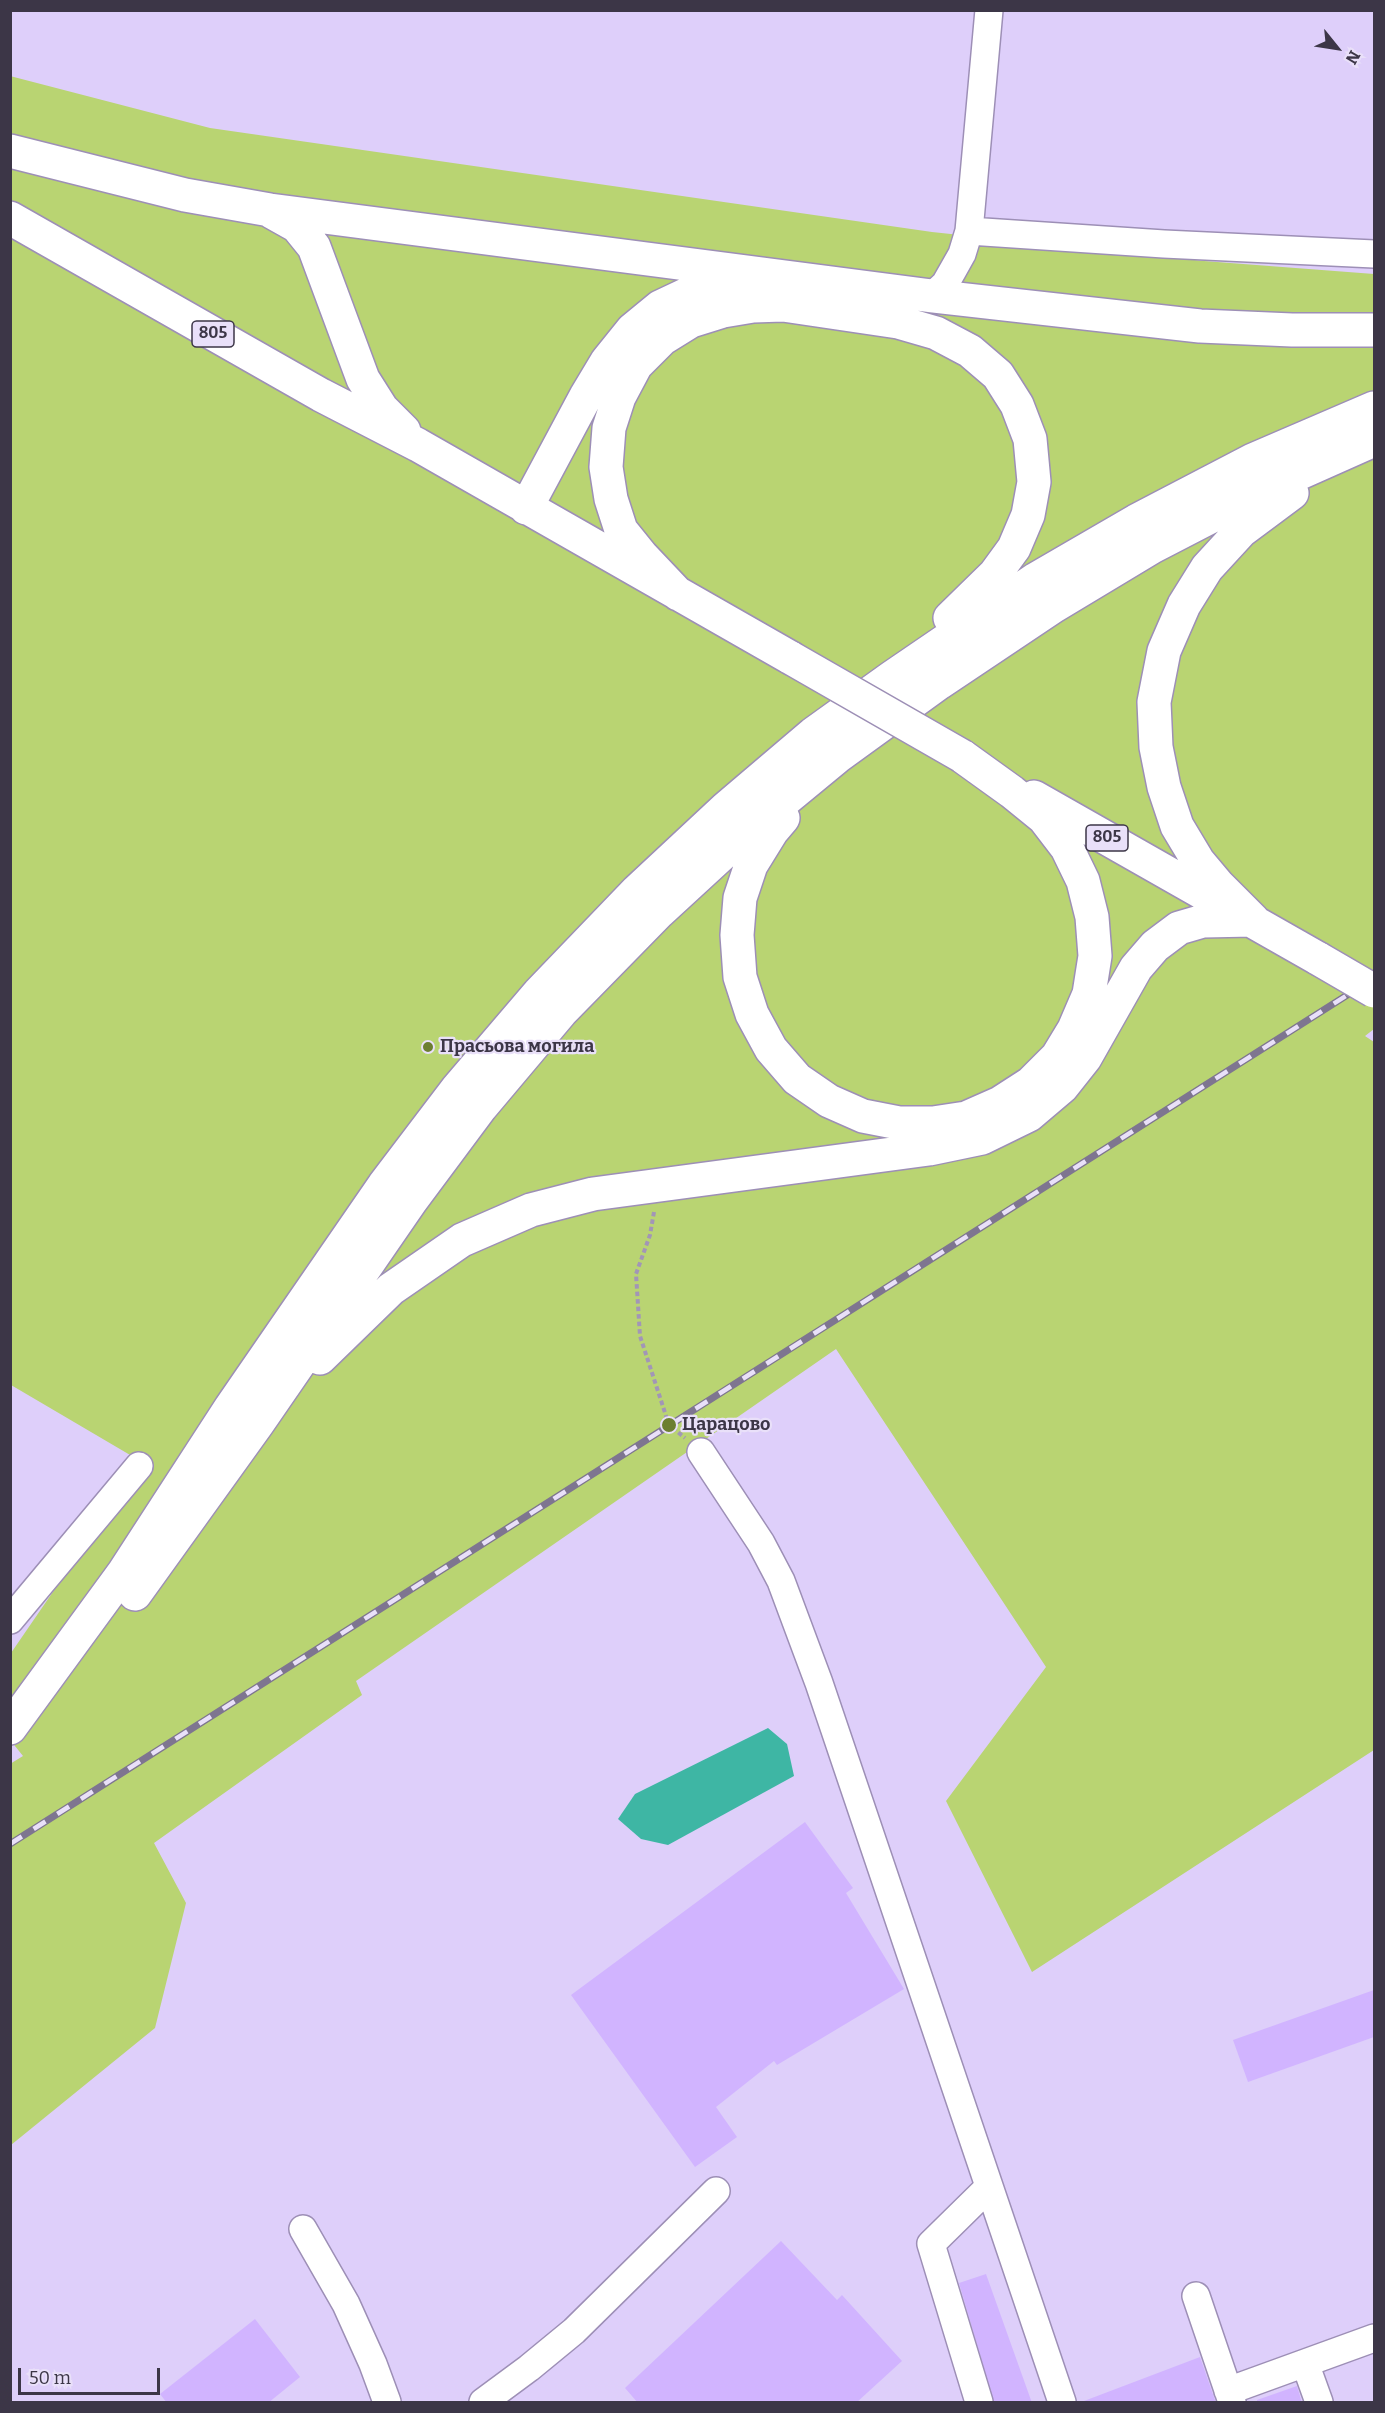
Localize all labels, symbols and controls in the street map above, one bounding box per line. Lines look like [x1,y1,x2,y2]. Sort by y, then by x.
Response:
north arrow [1307,18,1367,78]
text: N [1342,47,1364,67]
road number: 805 [192,321,234,347]
road number: 805 [1086,825,1128,851]
place label: Прасьова могила [440,1036,594,1058]
marker: Прасьова могила [421,1040,435,1054]
place label: Царацово [682,1414,770,1436]
marker: Царацово [660,1416,678,1434]
scale bar [21,2356,164,2394]
text: 50 m [29,2367,71,2389]

